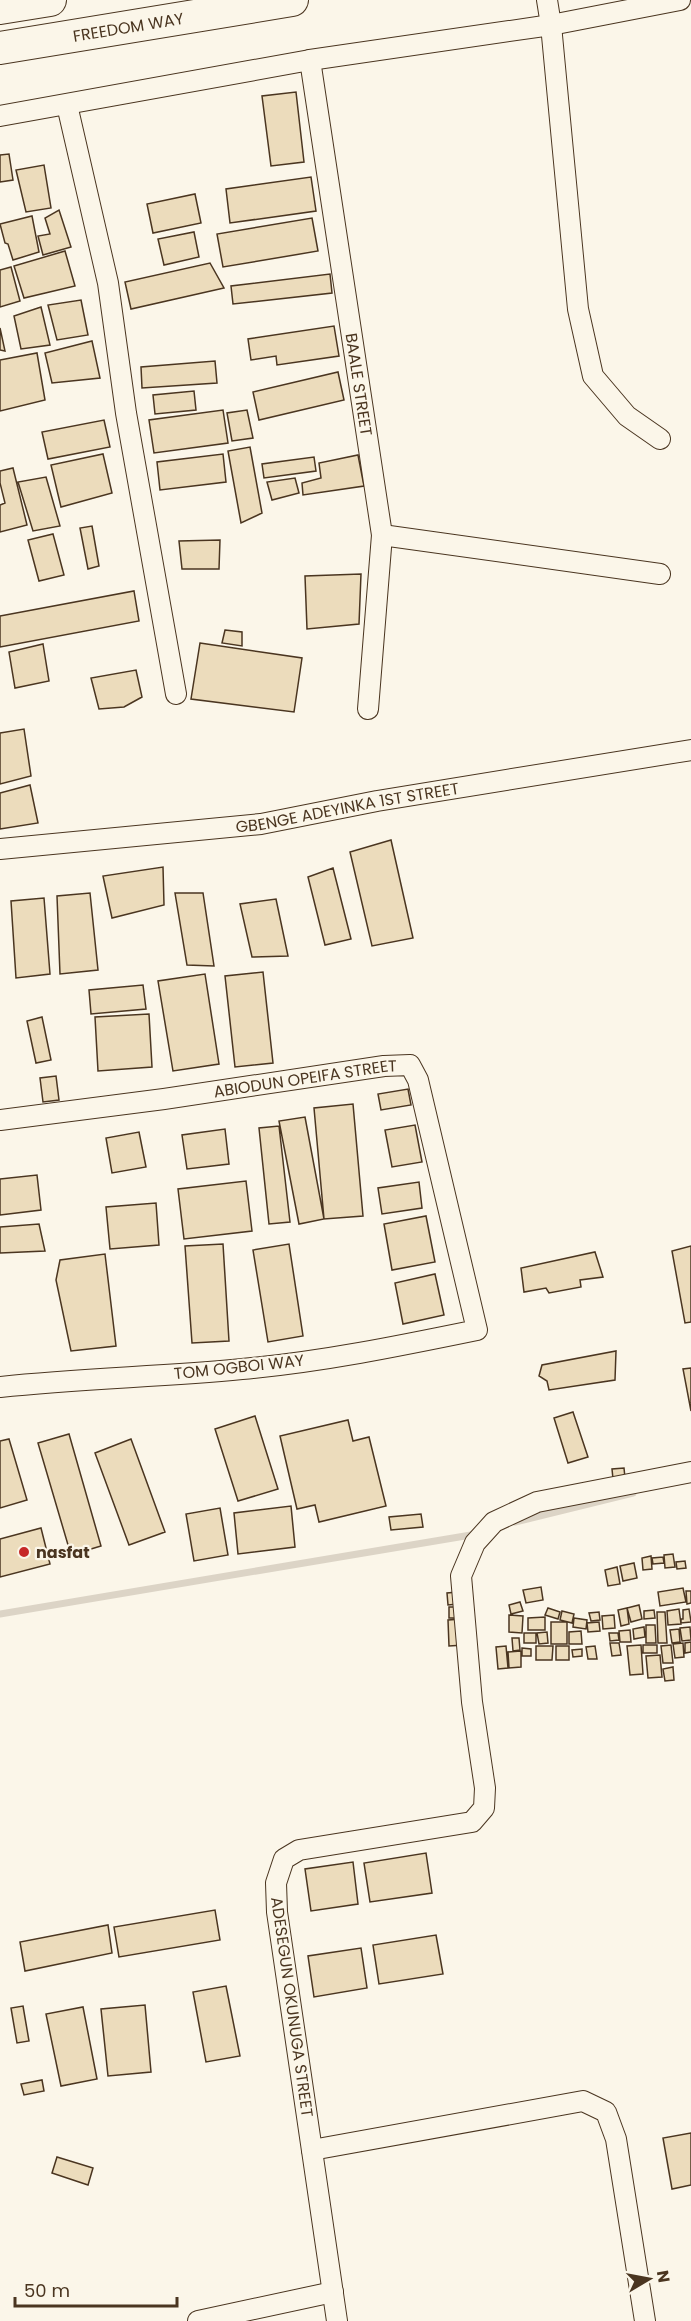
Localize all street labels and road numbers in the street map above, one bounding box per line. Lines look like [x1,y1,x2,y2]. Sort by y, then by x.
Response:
street label: FREEDOM WAY [71,6,186,47]
street label: BAALE STREET [340,331,378,438]
street label: GBENGE ADEYINKA 1ST STREET [235,776,461,838]
street label: ABIODUN OPEIFA STREET [212,1054,397,1103]
street label: TOM OGBOI WAY [173,1349,306,1385]
street label: ADESEGUN OKUNUGA STREET [265,1895,319,2119]

